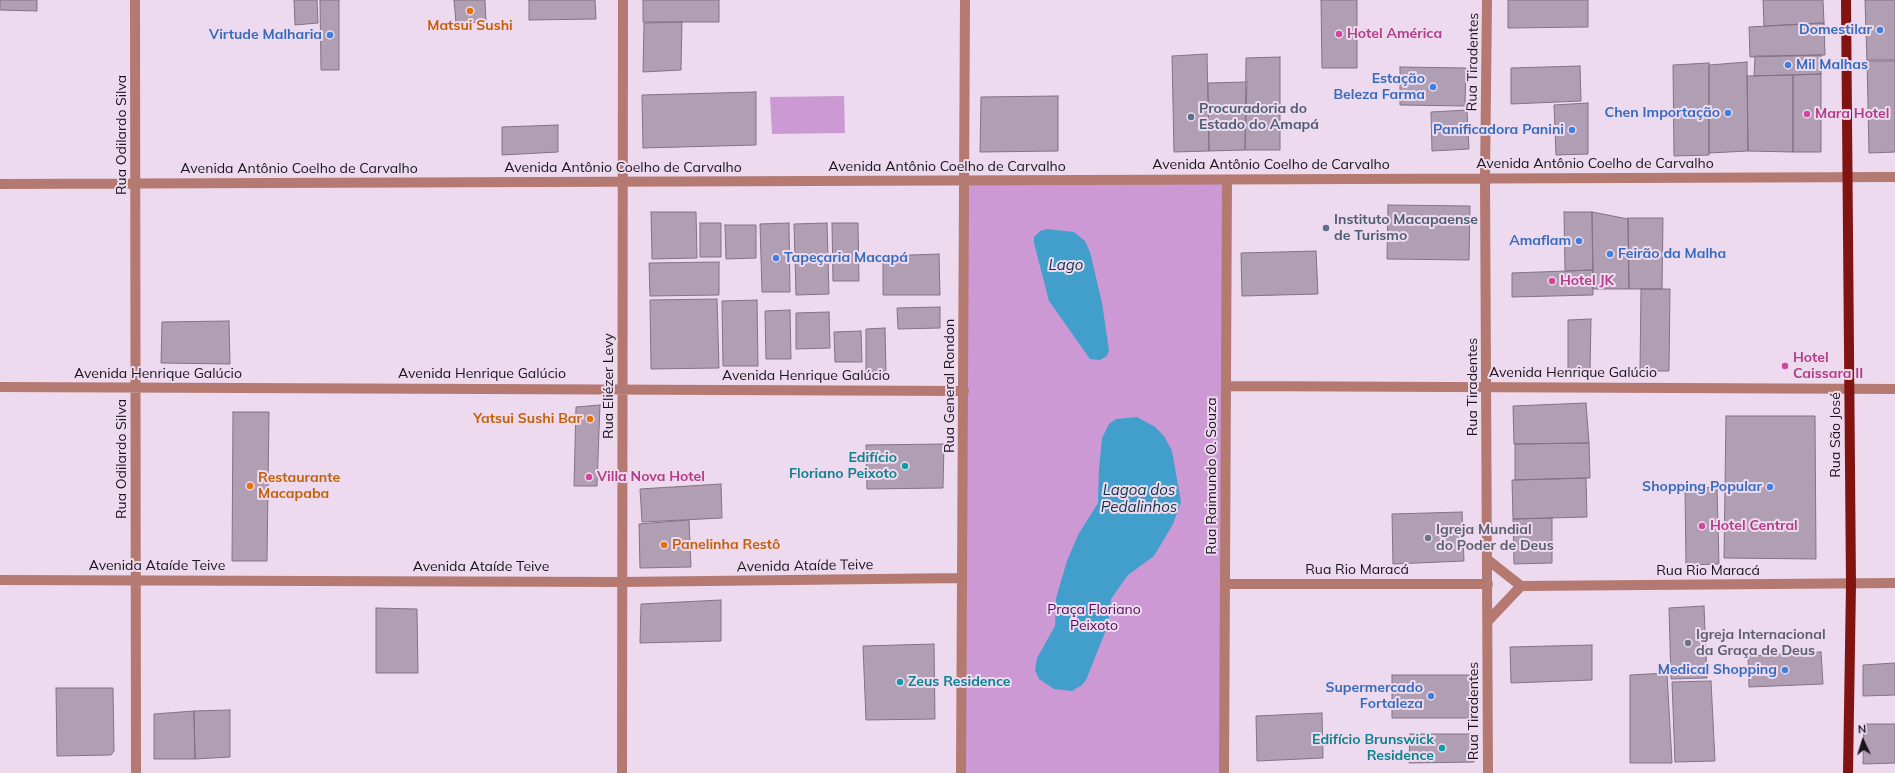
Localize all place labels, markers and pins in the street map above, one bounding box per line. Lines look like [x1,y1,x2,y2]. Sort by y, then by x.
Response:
marker: Matsui Sushi [465,6,475,16]
place label: Matsui Sushi [427,18,513,34]
place label: Domestilar [1799,22,1872,38]
marker: Domestilar [1875,25,1885,35]
place label: Hotel América [1347,26,1442,42]
place label: Virtude Malharia [209,27,322,43]
marker: Hotel América [1334,29,1344,39]
marker: Virtude Malharia [325,30,335,40]
place label: Mil Malhas [1796,57,1868,73]
marker: Mil Malhas [1783,60,1793,70]
place label: Estação Beleza Farma [1333,71,1425,104]
marker: Estação Beleza Farma [1428,82,1438,92]
place label: Procuradoria do Estado do Amapá [1199,101,1319,134]
place label: Chen Importação [1605,105,1720,121]
place label: Mara Hotel [1815,106,1889,122]
marker: Chen Importação [1723,108,1733,118]
marker: Mara Hotel [1802,109,1812,119]
marker: Procuradoria do Estado do Amapá [1186,112,1196,122]
place label: Panificadora Panini [1433,122,1564,138]
marker: Panificadora Panini [1567,125,1577,135]
place label: Instituto Macapaense de Turismo [1334,212,1478,244]
marker: Instituto Macapaense de Turismo [1321,223,1331,233]
place label: Amaflam [1509,233,1571,249]
marker: Amaflam [1574,236,1584,246]
place label: Feirão da Malha [1618,246,1726,262]
marker: Feirão da Malha [1605,249,1615,259]
place label: Tapeçaria Macapá [784,250,908,266]
marker: Tapeçaria Macapá [771,253,781,263]
place label: Hotel JK [1560,273,1614,289]
marker: Hotel JK [1547,276,1557,286]
place label: Hotel Caissara II [1793,350,1863,382]
marker: Hotel Caissara II [1780,361,1790,371]
place label: Yatsui Sushi Bar [473,411,582,427]
marker: Yatsui Sushi Bar [585,414,595,424]
place label: Edifício Floriano Peixoto [789,450,897,482]
marker: Edifício Floriano Peixoto [900,461,910,471]
place label: Villa Nova Hotel [597,469,705,485]
place label: Restaurante Macapaba [258,470,340,502]
marker: Villa Nova Hotel [584,472,594,482]
place label: Shopping Popular [1642,479,1762,495]
marker: Restaurante Macapaba [245,481,255,491]
marker: Shopping Popular [1765,482,1775,492]
place label: Hotel Central [1710,518,1798,534]
marker: Hotel Central [1697,521,1707,531]
place label: Igreja Mundial do Poder de Deus [1436,522,1554,554]
marker: Igreja Mundial do Poder de Deus [1423,533,1433,543]
place label: Panelinha Restô [672,537,780,553]
marker: Panelinha Restô [659,540,669,550]
place label: Igreja Internacional da Graça de Deus [1696,627,1826,660]
marker: Igreja Internacional da Graça de Deus [1683,638,1693,648]
place label: Medical Shopping [1658,662,1777,678]
marker: Medical Shopping [1780,665,1790,675]
place label: Zeus Residence [908,674,1011,690]
marker: Zeus Residence [895,677,905,687]
place label: Supermercado Fortaleza [1325,680,1423,712]
marker: Supermercado Fortaleza [1426,691,1436,701]
place label: Edifício Brunswick Residence [1312,732,1434,764]
marker: Edifício Brunswick Residence [1437,743,1447,753]

